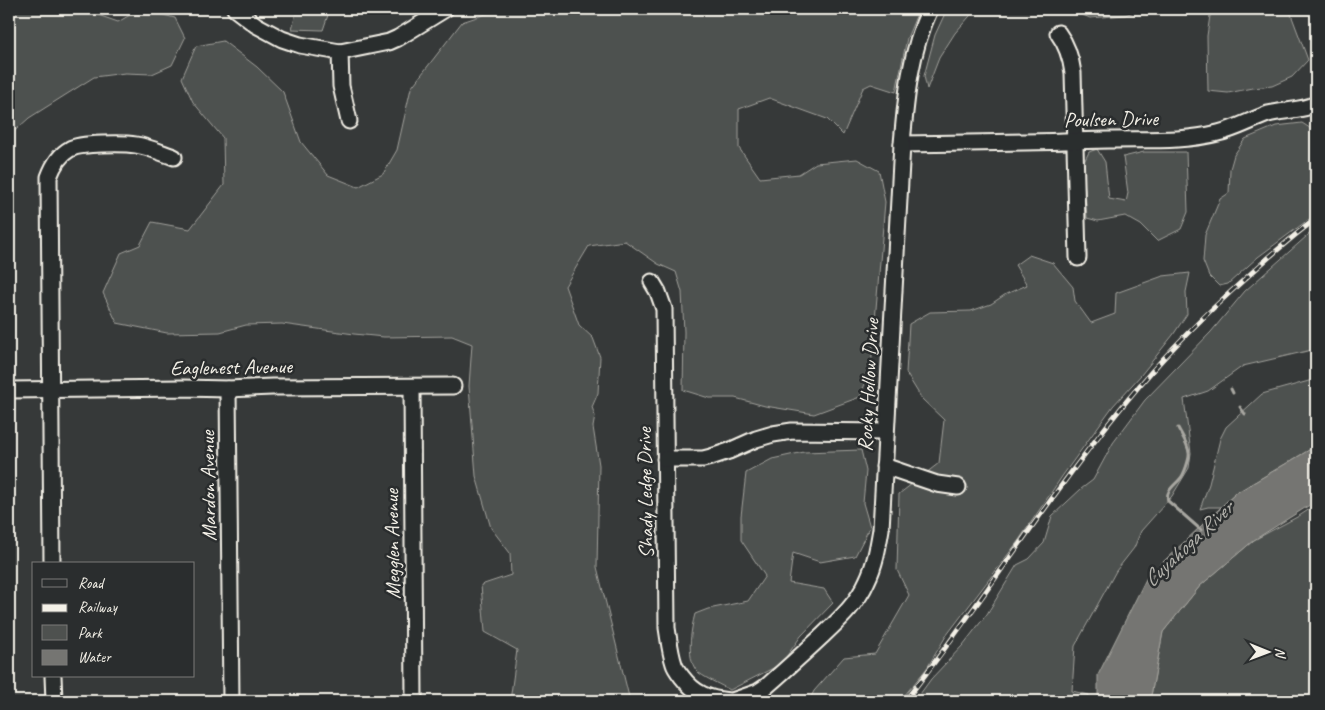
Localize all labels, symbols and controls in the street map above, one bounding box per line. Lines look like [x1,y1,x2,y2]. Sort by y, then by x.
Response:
street label: Poulsen Drive [1064,105,1159,133]
street label: Rocky Hollow Drive [852,317,885,452]
street label: Eaglenest Avenue [170,353,293,381]
street label: Shady Ledge Drive [631,426,659,559]
street label: Mardon Avenue [194,429,222,541]
street label: Megglen Avenue [378,488,406,599]
water label: Cuyahoga River [1137,493,1241,593]
legend [32,562,195,678]
text: Road [78,574,105,593]
text: Railway [78,598,119,617]
text: Park [78,624,103,643]
north arrow [1242,628,1292,678]
text: Water [78,648,112,667]
text: N [1272,648,1289,659]

